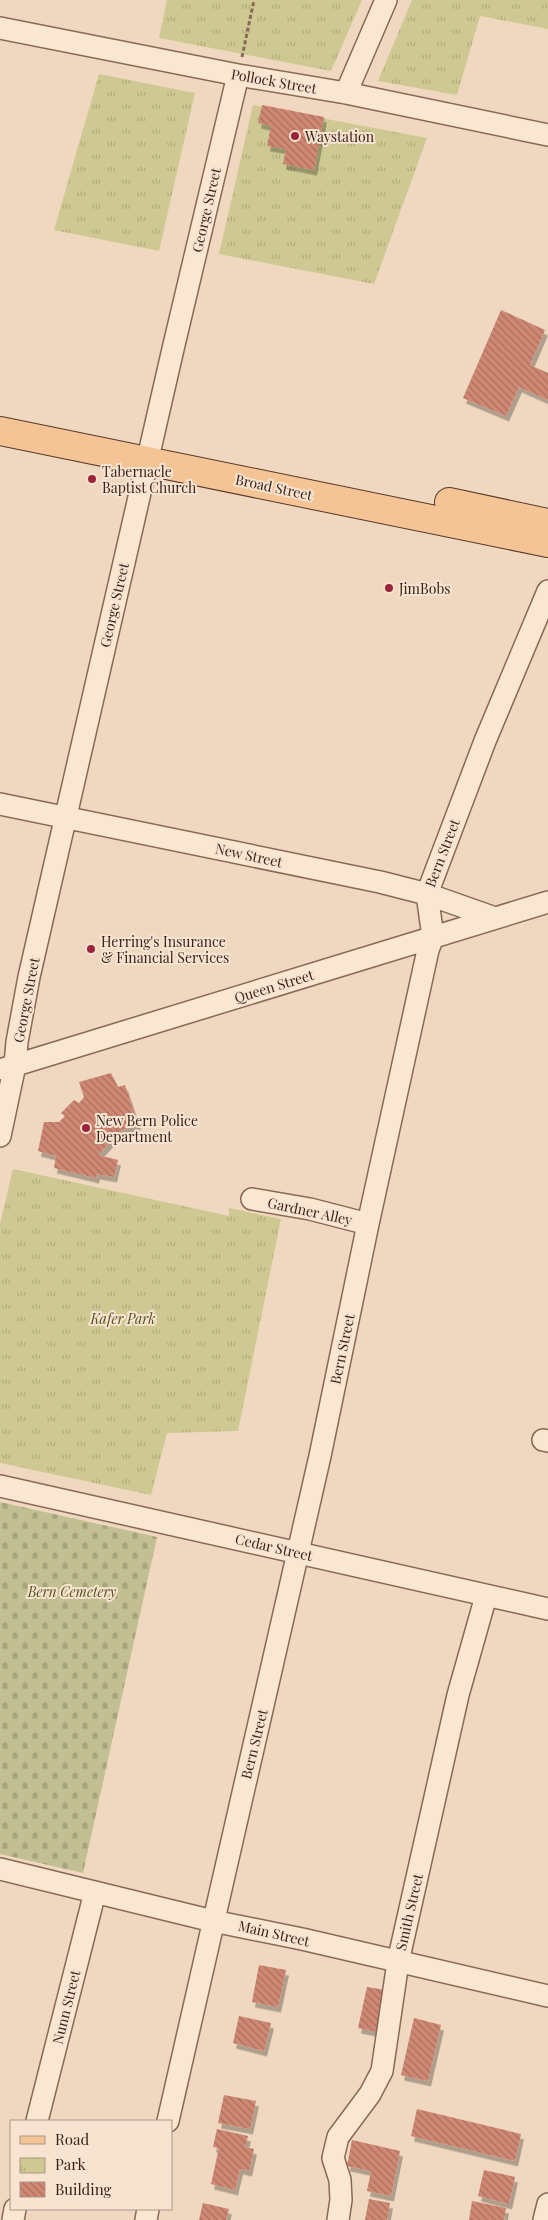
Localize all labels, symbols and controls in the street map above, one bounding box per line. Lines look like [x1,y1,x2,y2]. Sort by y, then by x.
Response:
street label: Pollock Street [230,64,319,98]
place label: Waystation [304,127,375,146]
marker: Waystation [289,130,301,142]
street label: George Street [187,165,225,254]
place label: Tabernacle Baptist Church [102,462,197,497]
street label: Broad Street [234,470,315,505]
marker: Tabernacle Baptist Church [86,473,98,485]
street label: George Street [95,560,133,649]
place label: JimBobs [398,579,451,598]
marker: JimBobs [383,582,395,594]
street label: Bern Street [420,815,464,890]
street label: New Street [214,839,285,872]
place label: Herring's Insurance & Financial Services [101,932,229,967]
marker: Herring's Insurance & Financial Services [85,943,97,955]
street label: George Street [8,955,44,1044]
street label: Queen Street [232,965,317,1007]
place label: New Bern Police Department [96,1111,198,1146]
marker: New Bern Police Department [80,1122,92,1134]
street label: Gardner Alley [266,1193,354,1229]
park label: Kafer Park [89,1309,156,1328]
street label: Bern Street [325,1311,359,1386]
street label: Cedar Street [233,1529,316,1565]
park label: Bern Cemetery [27,1582,117,1601]
street label: Bern Street [236,1706,272,1781]
street label: Smith Street [391,1871,427,1952]
street label: Main Street [236,1916,313,1951]
street label: Nunn Street [48,1967,85,2046]
legend [10,2120,172,2210]
text: Road [55,2129,89,2149]
text: Park [55,2154,87,2174]
text: Building [55,2179,112,2199]

